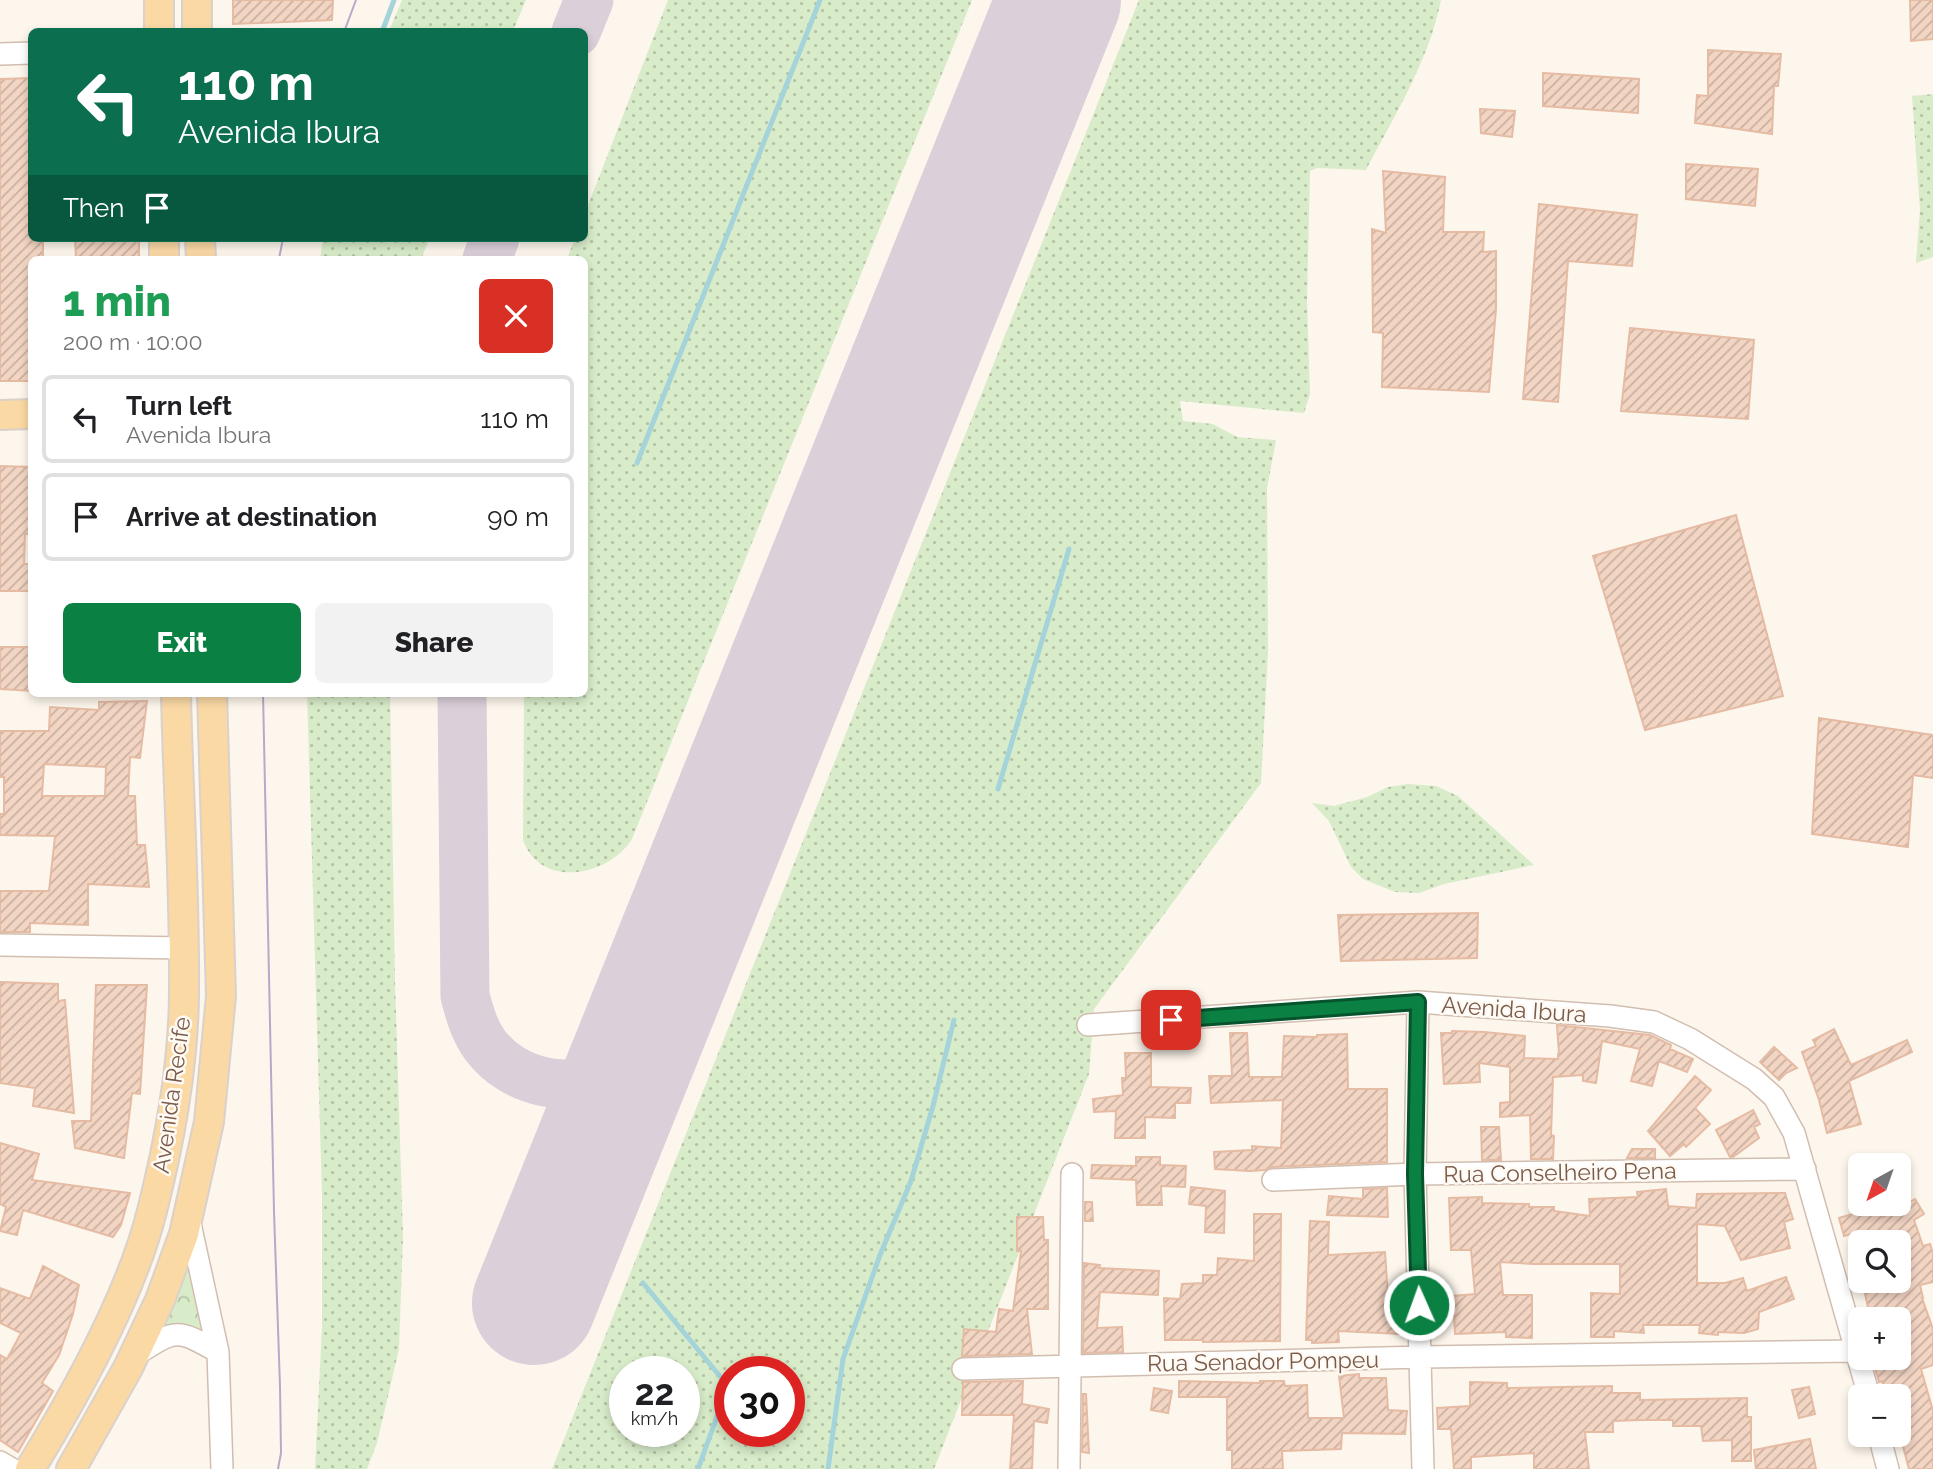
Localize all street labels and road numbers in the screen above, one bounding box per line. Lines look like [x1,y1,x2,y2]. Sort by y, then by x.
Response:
street label: Avenida Ibura [1441,990,1587,1028]
street label: Avenida Recife [147,1015,195,1175]
street label: Rua Conselheiro Pena [1443,1156,1677,1188]
street label: Rua Senador Pompeu [1147,1345,1379,1377]

